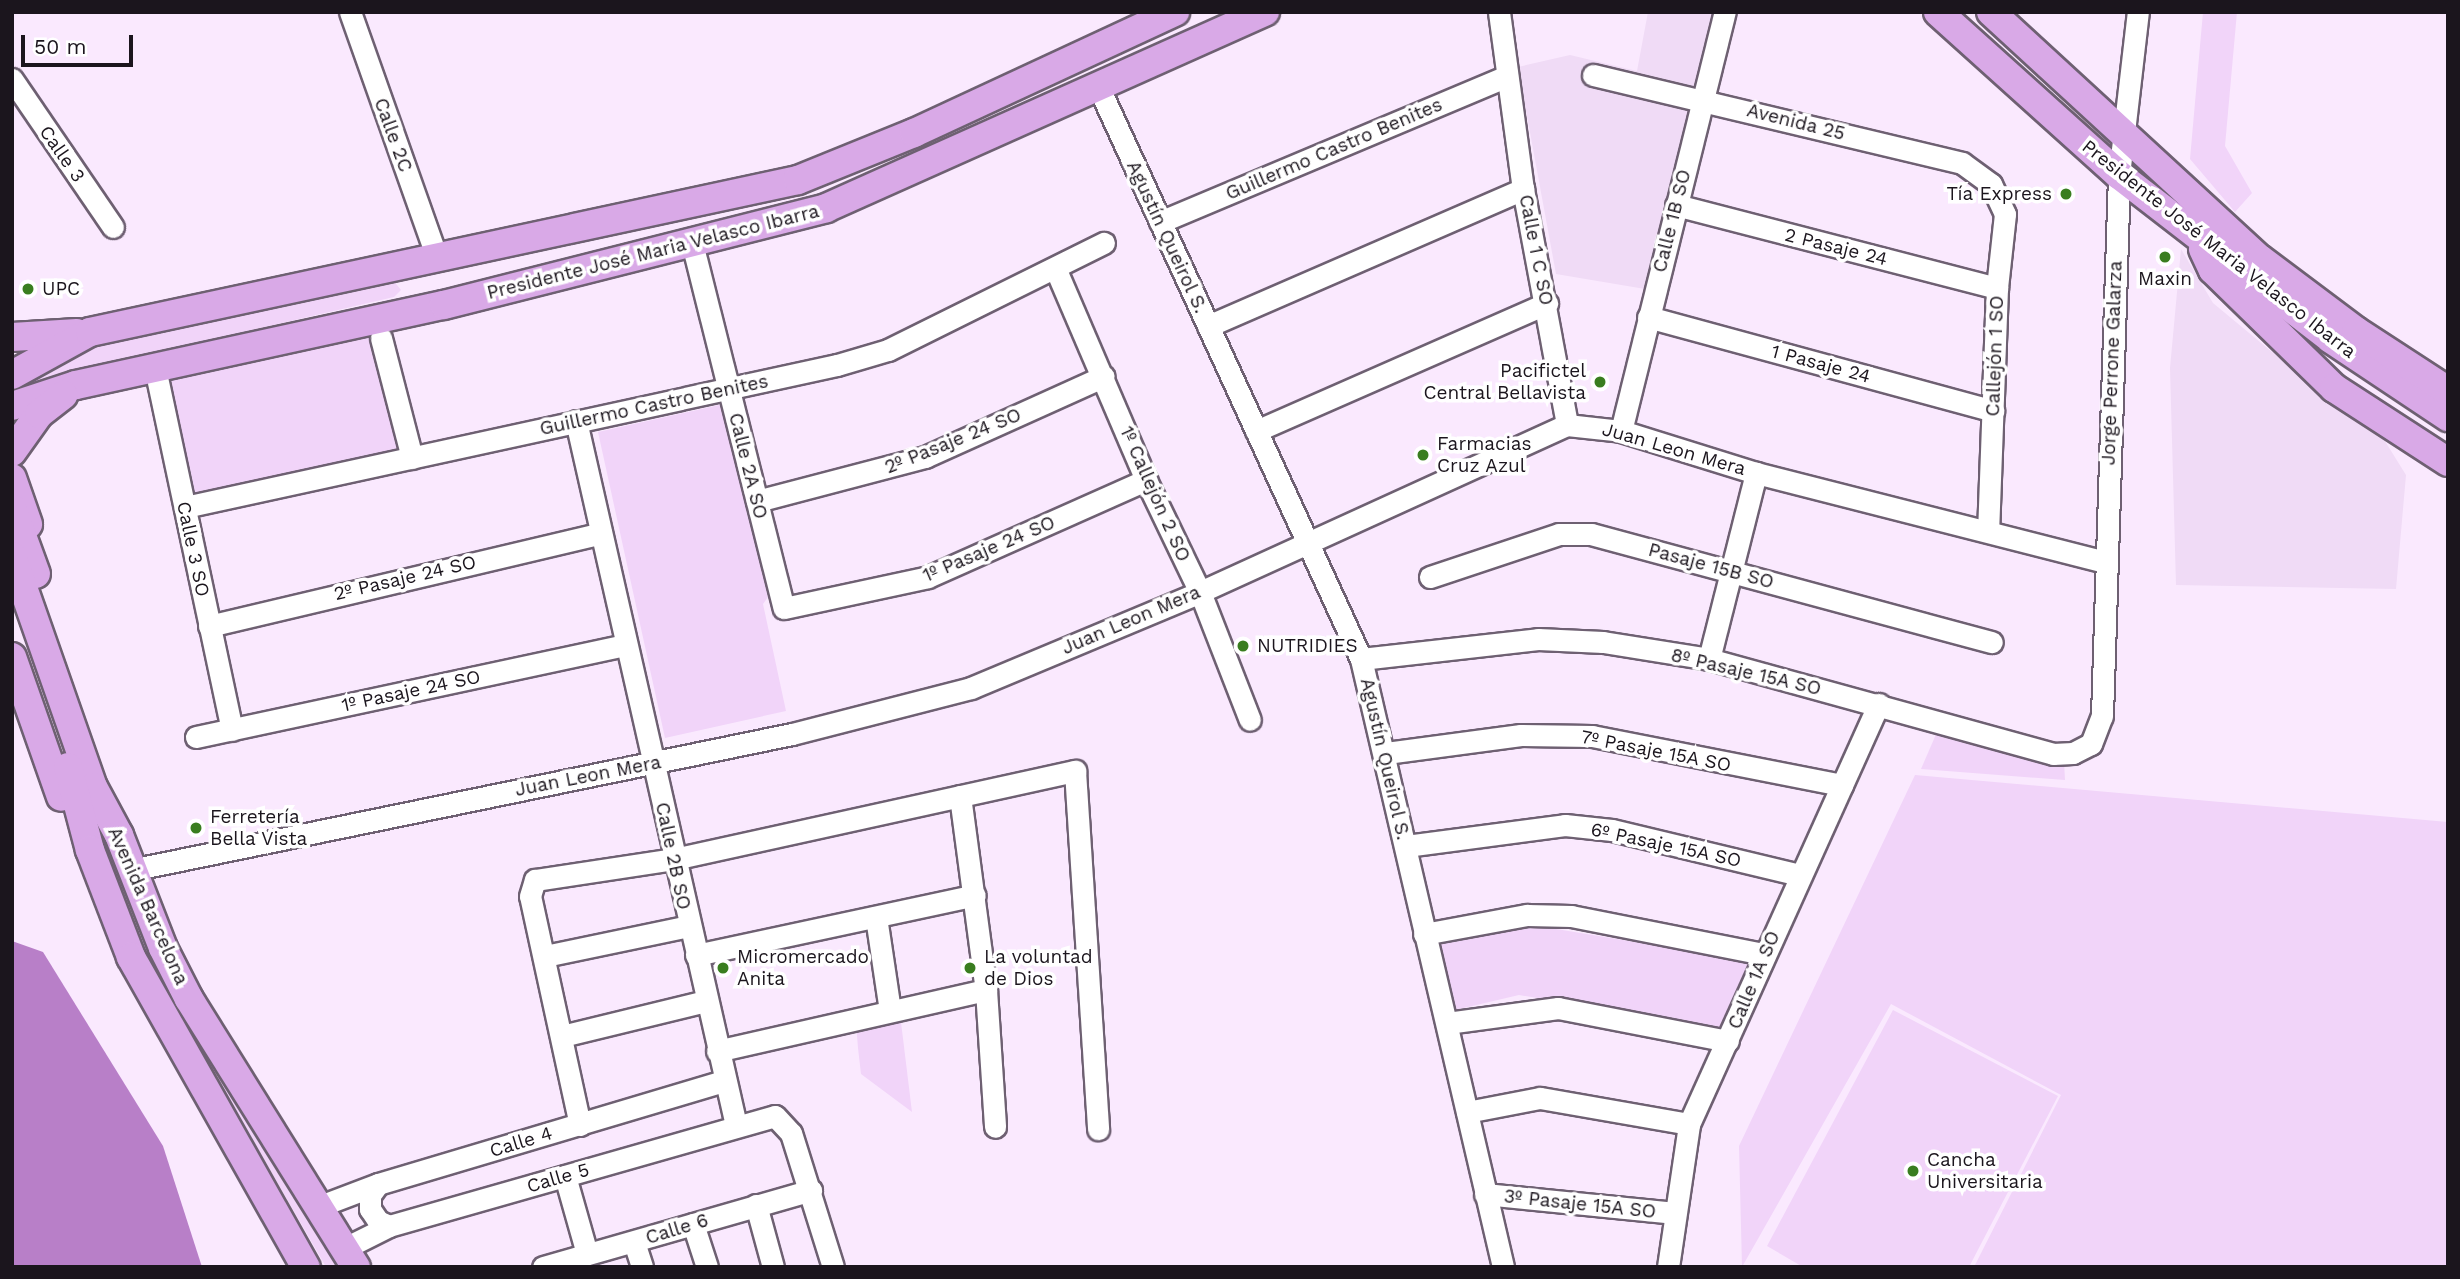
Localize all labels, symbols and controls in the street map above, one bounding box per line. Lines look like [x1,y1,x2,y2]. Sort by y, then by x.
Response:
scale bar [24,21,136,65]
text: 50 m [34,34,86,59]
street label: Guillermo Castro Benites [1222,93,1446,205]
street label: Calle 2C [369,95,417,175]
street label: Avenida 25 [1744,99,1848,145]
street label: Calle 3 [34,121,90,187]
street label: Presidente José Maria Velasco Ibarra [2077,134,2361,364]
street label: Agustín Queirol S. [1122,157,1212,317]
street label: Calle 1B SO [1648,167,1696,275]
place label: Tía Express [1946,183,2052,205]
marker: Tía Express [2058,186,2074,202]
street label: Calle 1 C SO [1514,193,1558,307]
street label: Presidente José Maria Velasco Ibarra [484,199,822,305]
street label: 2 Pasaje 24 [1782,223,1890,271]
marker: Maxin [2157,249,2173,265]
street label: Jorge Perrone Galarza [2097,260,2127,466]
place label: Maxin [2138,268,2192,290]
place label: UPC [42,278,80,300]
marker: UPC [20,281,36,297]
street label: Callejón 1 SO [1981,295,2009,417]
street label: 1 Pasaje 24 [1769,340,1873,388]
place label: Pacifictel Central Bellavista [1423,360,1586,404]
street label: Guillermo Castro Benites [538,370,770,440]
marker: Pacifictel Central Bellavista [1592,374,1608,390]
street label: 2º Pasaje 24 SO [882,403,1024,479]
street label: Calle 2A SO [724,410,772,522]
street label: Juan Leon Mera [1600,418,1748,480]
street label: 1º Callejón 2 SO [1115,423,1195,565]
place label: Farmacias Cruz Azul [1437,433,1531,477]
marker: Farmacias Cruz Azul [1415,447,1431,463]
street label: Calle 3 SO [172,499,214,599]
street label: 1º Pasaje 24 SO [920,511,1058,587]
street label: Pasaje 15B SO [1646,538,1776,594]
street label: 2º Pasaje 24 SO [332,551,478,605]
street label: Juan Leon Mera [1058,581,1204,659]
place label: NUTRIDIES [1257,635,1358,657]
marker: NUTRIDIES [1235,638,1251,654]
street label: 8º Pasaje 15A SO [1668,644,1824,700]
street label: 1º Pasaje 24 SO [340,665,482,717]
street label: Agustín Queirol S. [1355,676,1415,842]
street label: 7º Pasaje 15A SO [1579,725,1733,777]
street label: Juan Leon Mera [513,751,663,801]
street label: Calle 2B SO [650,800,696,912]
place label: Ferretería Bella Vista [210,806,308,850]
street label: 6º Pasaje 15A SO [1588,818,1744,872]
marker: Ferretería Bella Vista [188,820,204,836]
street label: Avenida Barcelona [103,823,193,989]
street label: Calle 1A SO [1723,927,1785,1033]
place label: Micromercado Anita [737,946,869,990]
place label: La voluntad de Dios [984,946,1094,990]
marker: Micromercado Anita [715,960,731,976]
marker: La voluntad de Dios [962,960,978,976]
street label: Calle 4 [487,1122,555,1162]
place label: Cancha Universitaria [1927,1149,2043,1193]
street label: Calle 5 [524,1158,592,1198]
marker: Cancha Universitaria [1905,1163,1921,1179]
street label: 3º Pasaje 15A SO [1502,1185,1658,1223]
street label: Calle 6 [643,1209,711,1249]

